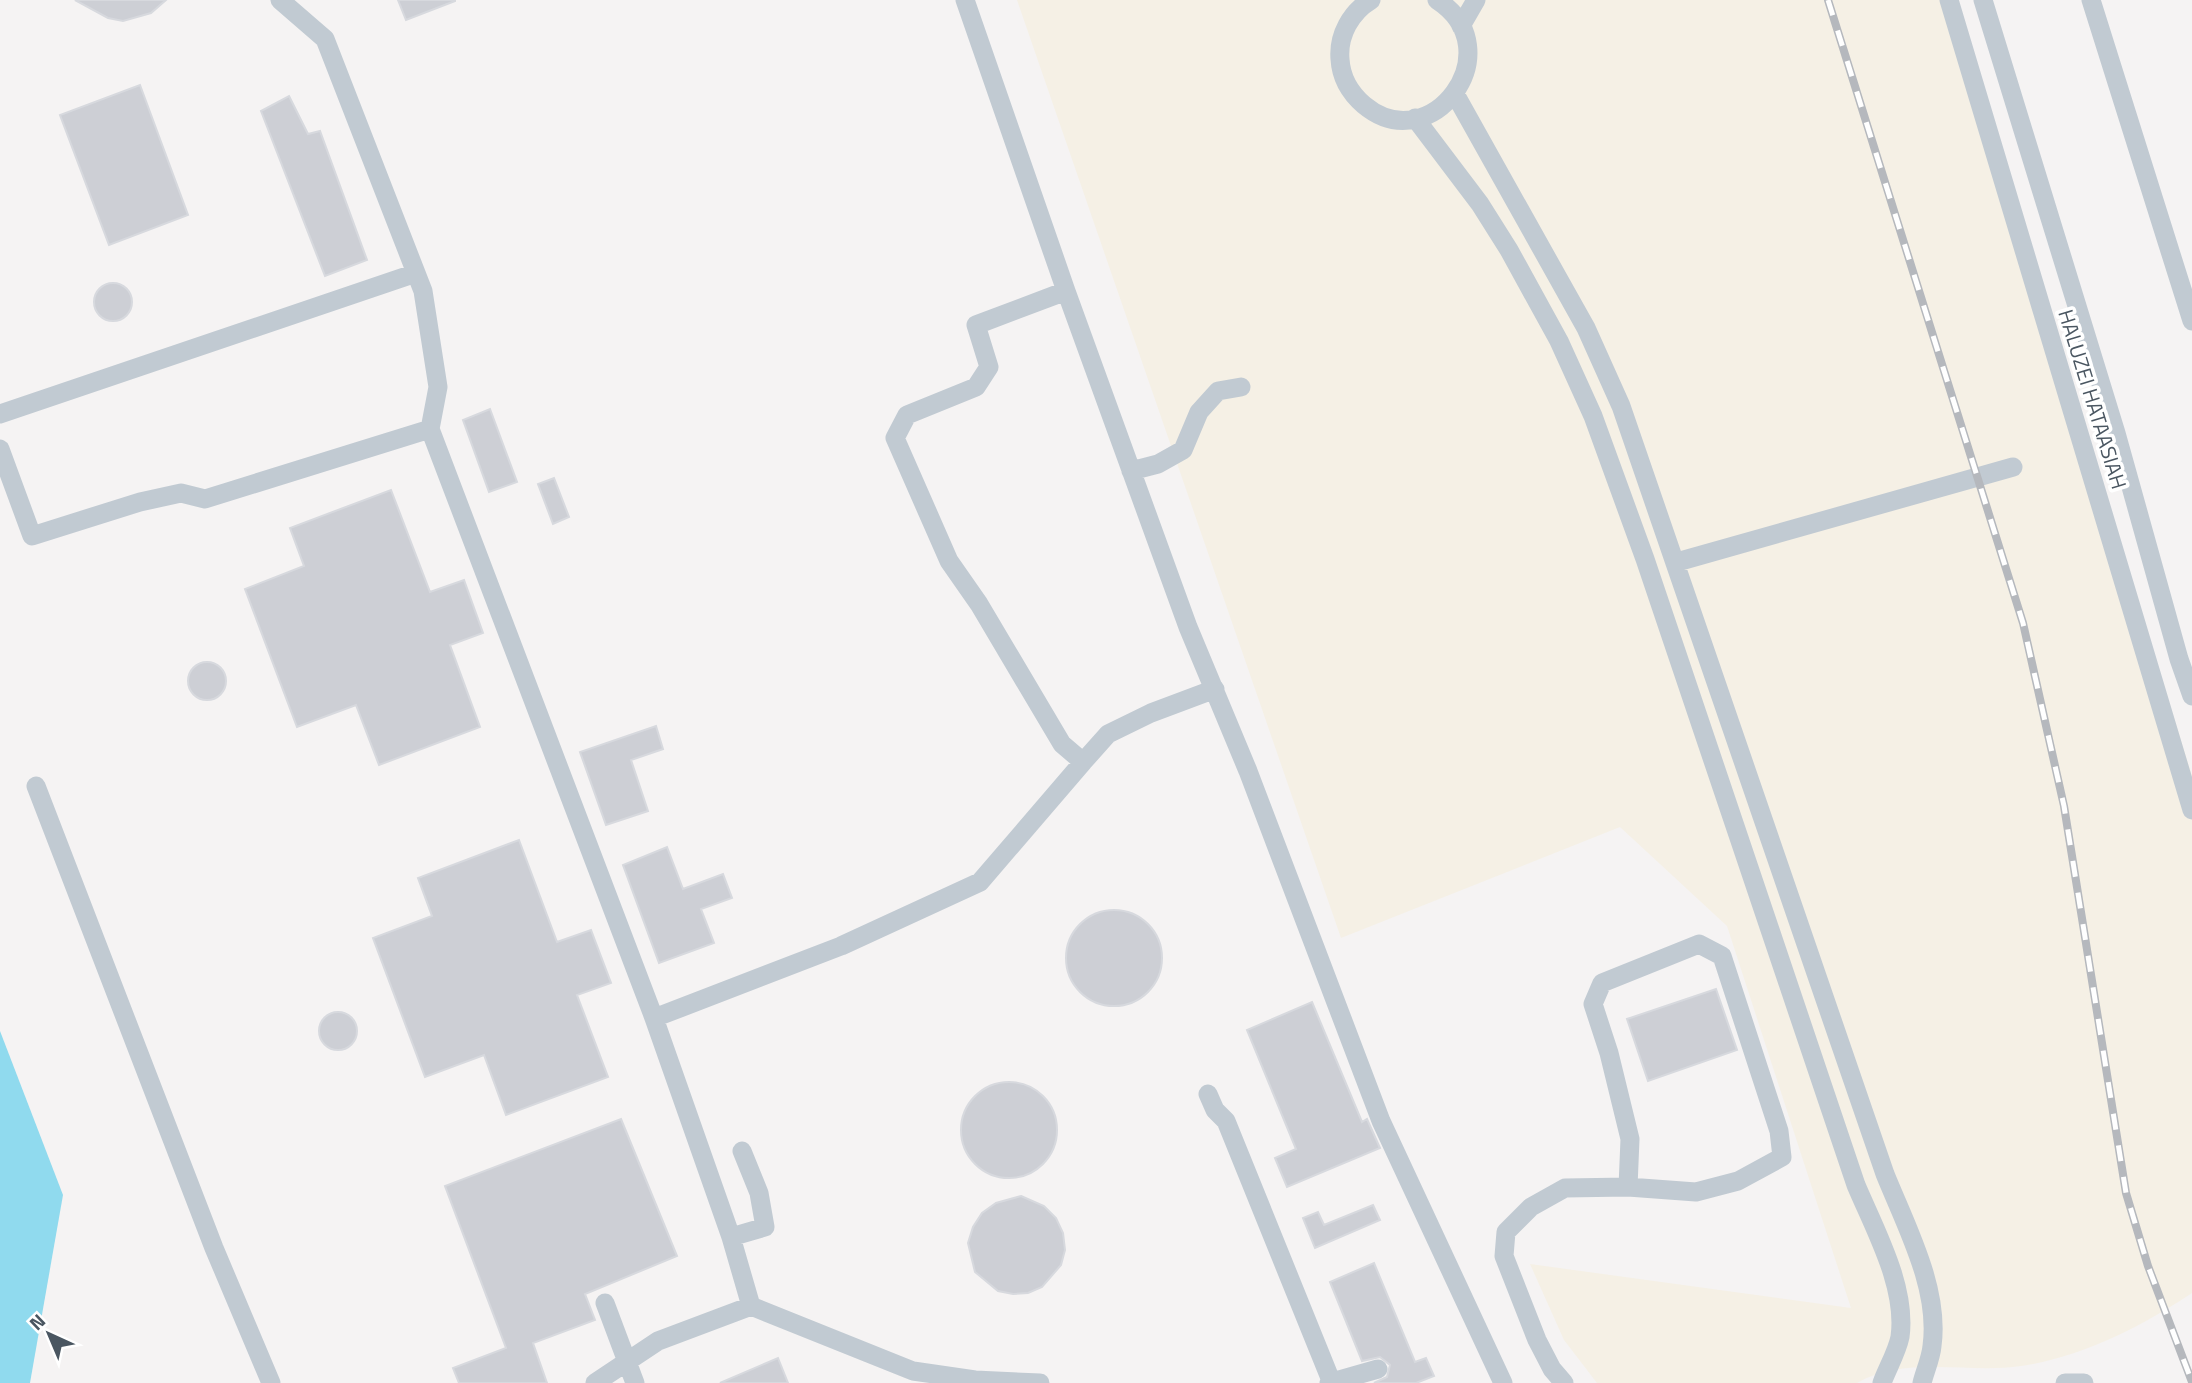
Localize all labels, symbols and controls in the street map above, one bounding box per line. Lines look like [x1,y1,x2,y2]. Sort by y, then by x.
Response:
street label: HALUZEI HATAASIAH [2050,305,2136,493]
north arrow [14,1299,84,1369]
text: N [22,1306,52,1336]

